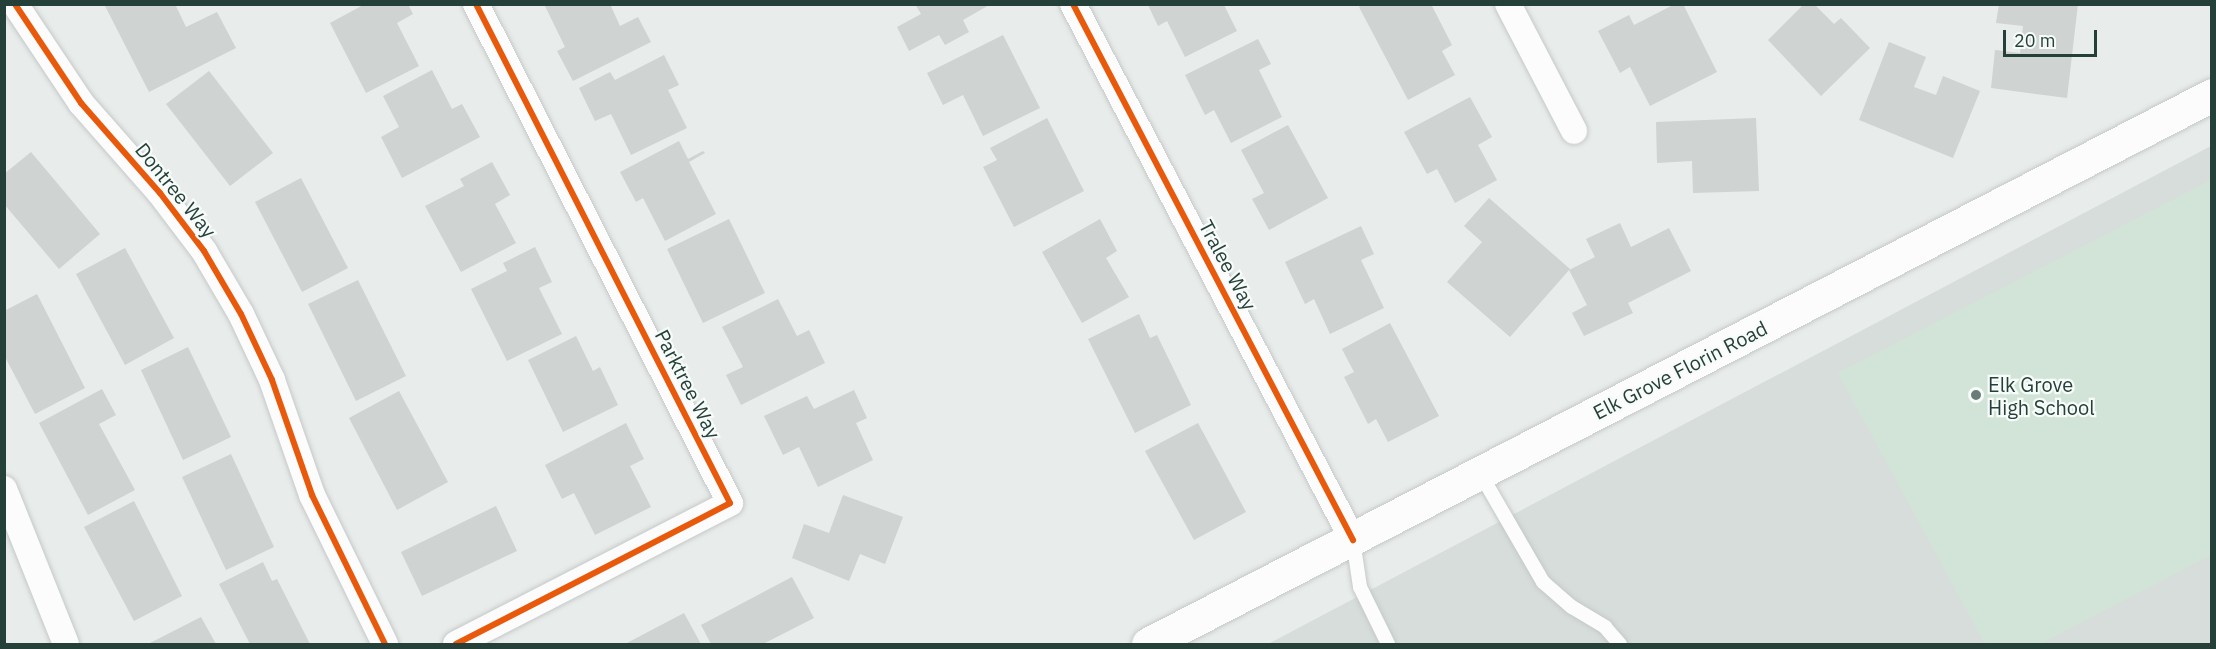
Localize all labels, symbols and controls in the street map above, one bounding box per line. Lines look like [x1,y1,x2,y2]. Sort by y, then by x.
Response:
scale bar [2006,18,2100,56]
text: 20 m [2014,29,2056,52]
street label: Dontree Way [130,138,222,242]
street label: Tralee Way [1194,216,1262,314]
street label: Elk Grove Florin Road [1589,316,1771,424]
street label: Parktree Way [650,325,726,443]
place label: Elk Grove High School [1988,372,2095,419]
marker: Elk Grove High School [1969,388,1983,402]

